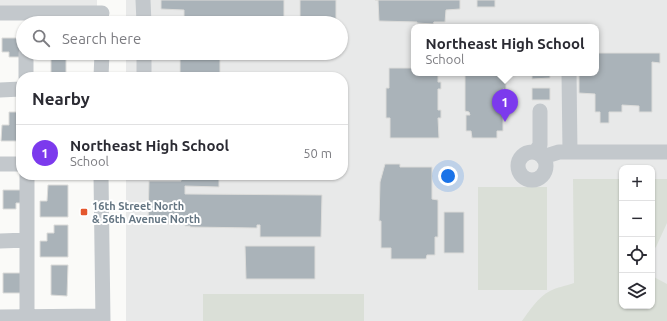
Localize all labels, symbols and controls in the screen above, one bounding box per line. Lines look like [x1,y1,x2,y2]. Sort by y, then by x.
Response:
search box [16,16,348,60]
popup [411,24,599,76]
icon: search [30,27,52,49]
text: Search here [62,30,141,47]
text: Northeast High School [426,35,585,52]
text: School [426,52,464,66]
text: Nearby [32,89,90,108]
pin: 1 [492,89,518,122]
text: Northeast High School [70,137,229,154]
text: 1 [41,146,49,160]
text: 50 m [303,146,332,160]
text: School [70,154,109,168]
map controls [619,165,655,309]
button: + [619,165,655,201]
your location [438,166,458,186]
place label: 16th Street North & 56th Avenue North [92,200,200,225]
button: − [619,201,655,237]
marker: 16th Street North & 56th Avenue North [79,207,89,217]
button: locate [619,237,655,273]
button: layers [619,273,655,309]

